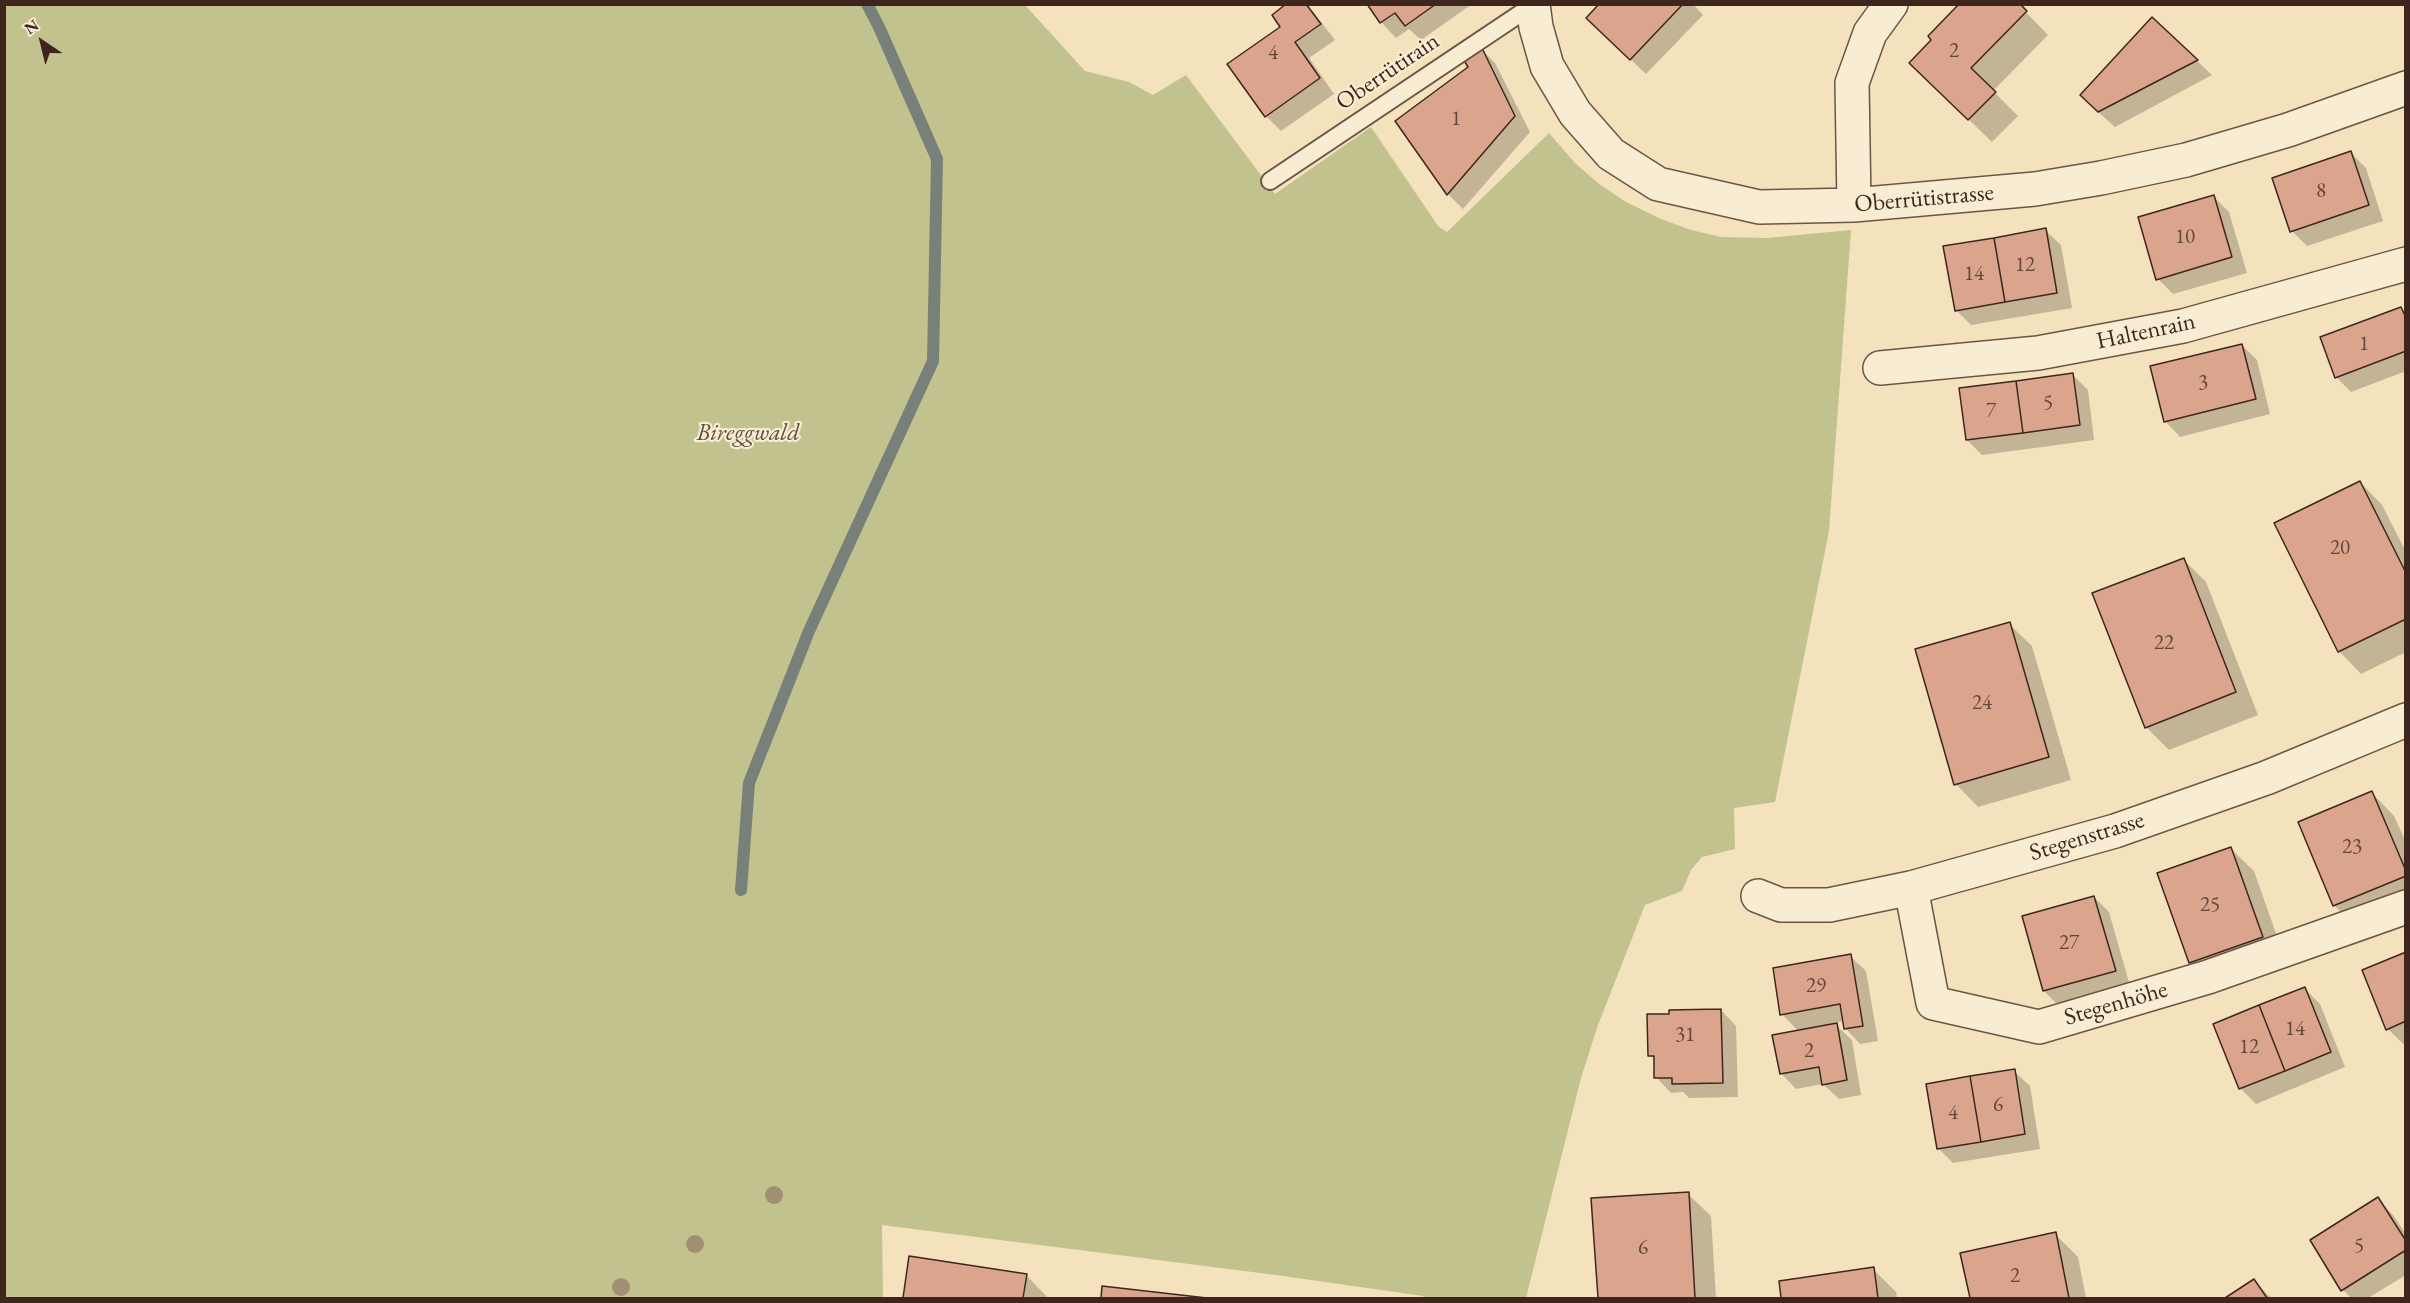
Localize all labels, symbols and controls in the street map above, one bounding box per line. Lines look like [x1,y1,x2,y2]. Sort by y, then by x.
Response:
north arrow [12,12,72,72]
text: N [20,15,43,39]
street label: Oberrütirain [1331,27,1445,117]
house number: 2 [1949,38,1959,64]
house number: 4 [1268,40,1278,66]
house number: 1 [1451,106,1461,132]
house number: 8 [2316,178,2326,204]
street label: Oberrütistrasse [1853,179,1995,219]
house number: 10 [2175,224,2195,250]
house number: 12 [2015,252,2035,278]
house number: 14 [1964,261,1984,287]
street label: Haltenrain [2094,307,2198,357]
house number: 1 [2359,331,2369,357]
house number: 3 [2198,370,2208,396]
house number: 5 [2043,390,2053,416]
house number: 7 [1986,398,1996,424]
park label: Bireggwald [696,419,800,447]
house number: 20 [2330,535,2350,561]
house number: 22 [2154,630,2174,656]
house number: 24 [1972,690,1992,716]
street label: Stegenstrasse [2026,806,2148,868]
house number: 23 [2342,834,2362,860]
house number: 25 [2200,892,2220,918]
house number: 27 [2059,930,2079,956]
house number: 29 [1806,973,1826,999]
street label: Stegenhöhe [2061,976,2171,1032]
house number: 14 [2285,1016,2305,1042]
house number: 31 [1675,1022,1695,1048]
house number: 12 [2239,1034,2259,1060]
house number: 2 [1804,1038,1814,1064]
house number: 6 [1993,1092,2003,1118]
house number: 4 [1948,1100,1958,1126]
house number: 5 [2354,1233,2364,1259]
house number: 6 [1638,1235,1648,1261]
house number: 2 [2010,1263,2020,1289]

